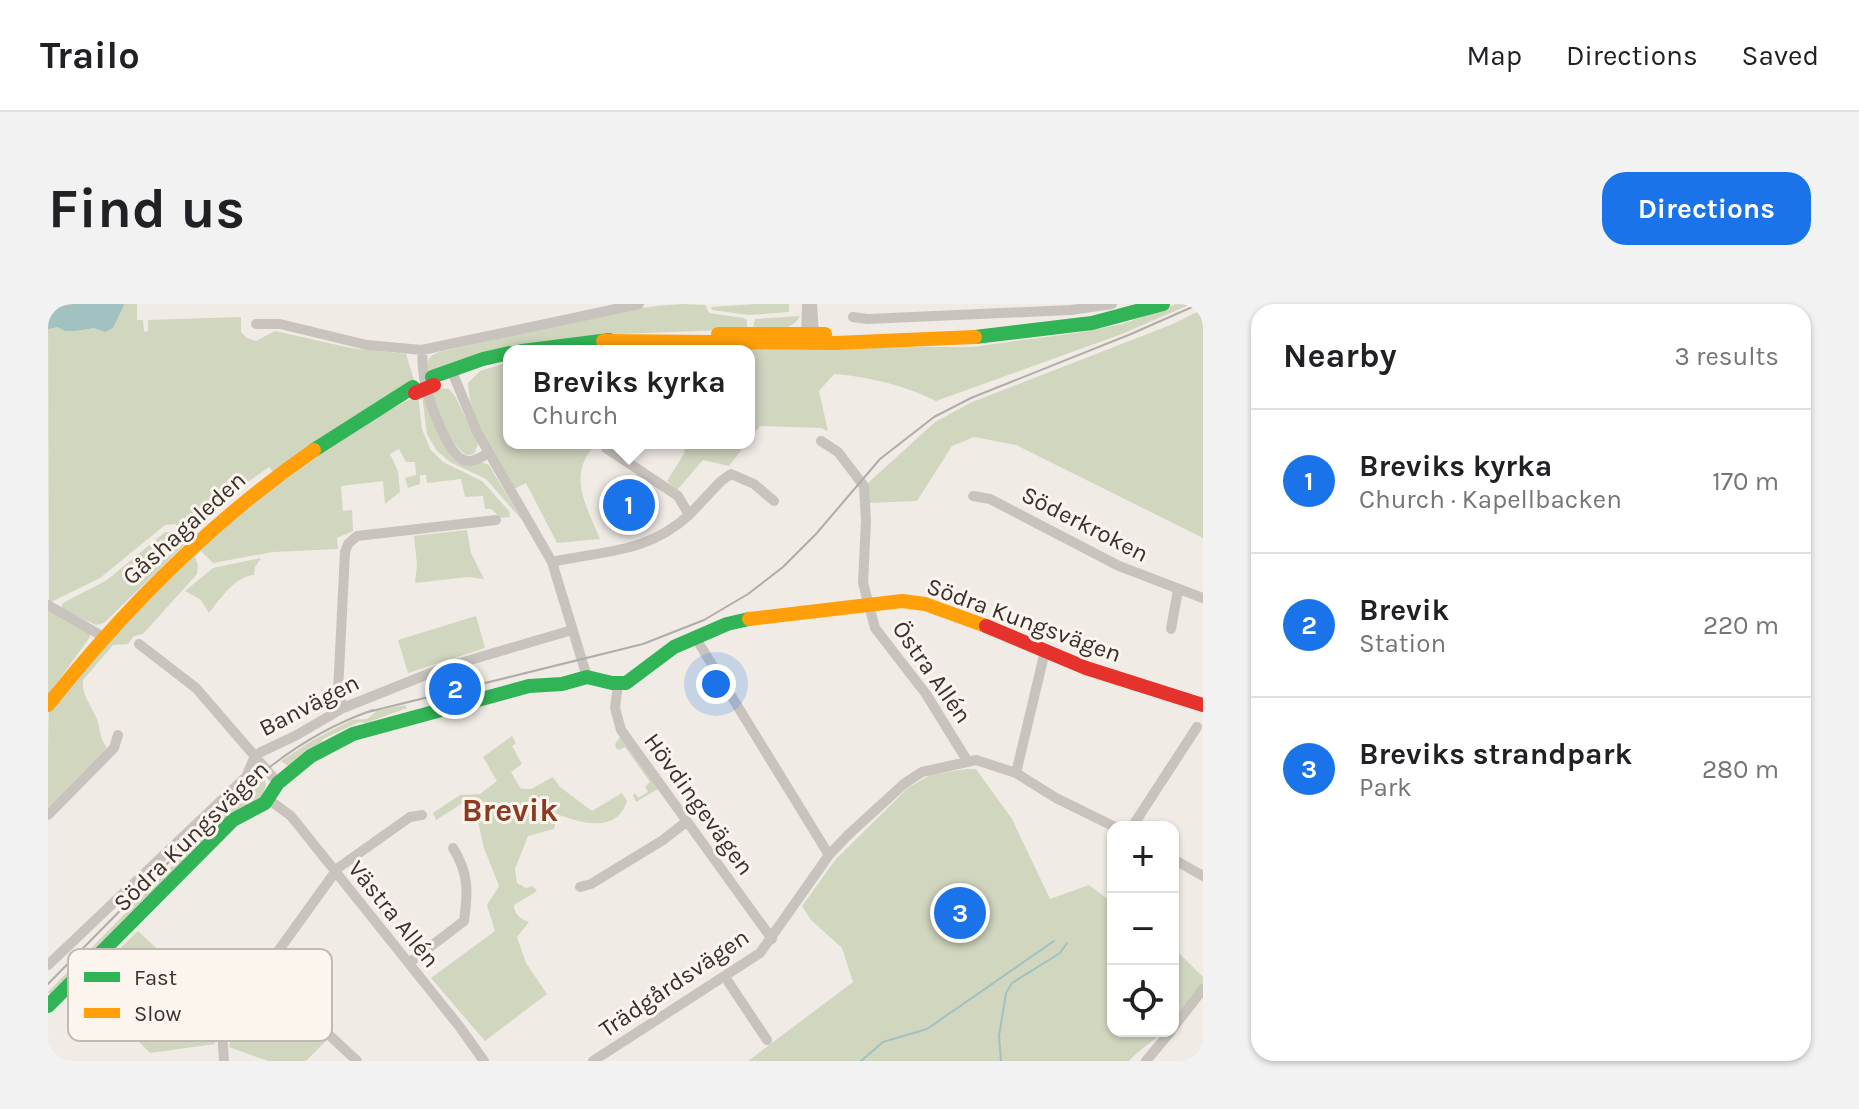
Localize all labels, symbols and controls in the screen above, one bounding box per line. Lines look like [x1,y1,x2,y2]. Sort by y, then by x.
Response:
text: Trailo [40,33,140,78]
text: Map [1467,39,1522,72]
text: Directions [1566,39,1698,72]
text: Saved [1742,39,1819,72]
button: Directions [1602,172,1811,245]
text: Find us [48,176,245,241]
text: Nearby [1283,336,1397,376]
text: 3 results [1675,341,1779,372]
popup [503,345,755,449]
text: Breviks kyrka [532,364,726,400]
text: Church [532,400,618,431]
text: Breviks kyrka [1359,448,1552,484]
street label: Gåshagaleden [117,465,251,591]
text: 1 [1304,466,1314,497]
text: 170 m [1712,466,1779,497]
pin: 1 [603,475,655,535]
street label: Söderkroken [1017,480,1153,568]
text: Church · Kapellbacken [1359,484,1622,515]
street label: Södra Kungsvägen [923,572,1125,668]
text: Brevik [1359,592,1449,628]
text: 2 [1301,610,1317,641]
text: 220 m [1703,610,1779,641]
street label: Östra Allén [886,615,978,729]
text: Station [1359,628,1446,659]
pin: 2 [429,659,481,719]
your location [696,664,736,704]
street label: Banvägen [254,668,364,742]
street label: Hövdingevägen [638,728,760,880]
text: Breviks strandpark [1359,736,1632,772]
text: 3 [1301,754,1317,785]
text: 280 m [1702,754,1779,785]
street label: Södra Kungsvägen [108,755,274,917]
text: Park [1359,772,1412,803]
district label: Brevik [462,792,558,829]
map controls [1107,821,1179,1037]
button: + [1107,821,1179,893]
street label: Västra Allén [342,855,446,973]
pin: 3 [934,883,986,943]
button: − [1107,893,1179,965]
street label: Trädgårdsvägen [594,923,754,1043]
legend [68,949,332,1041]
text: Fast [134,965,177,991]
button: locate [1107,965,1179,1037]
text: Slow [134,1001,181,1027]

